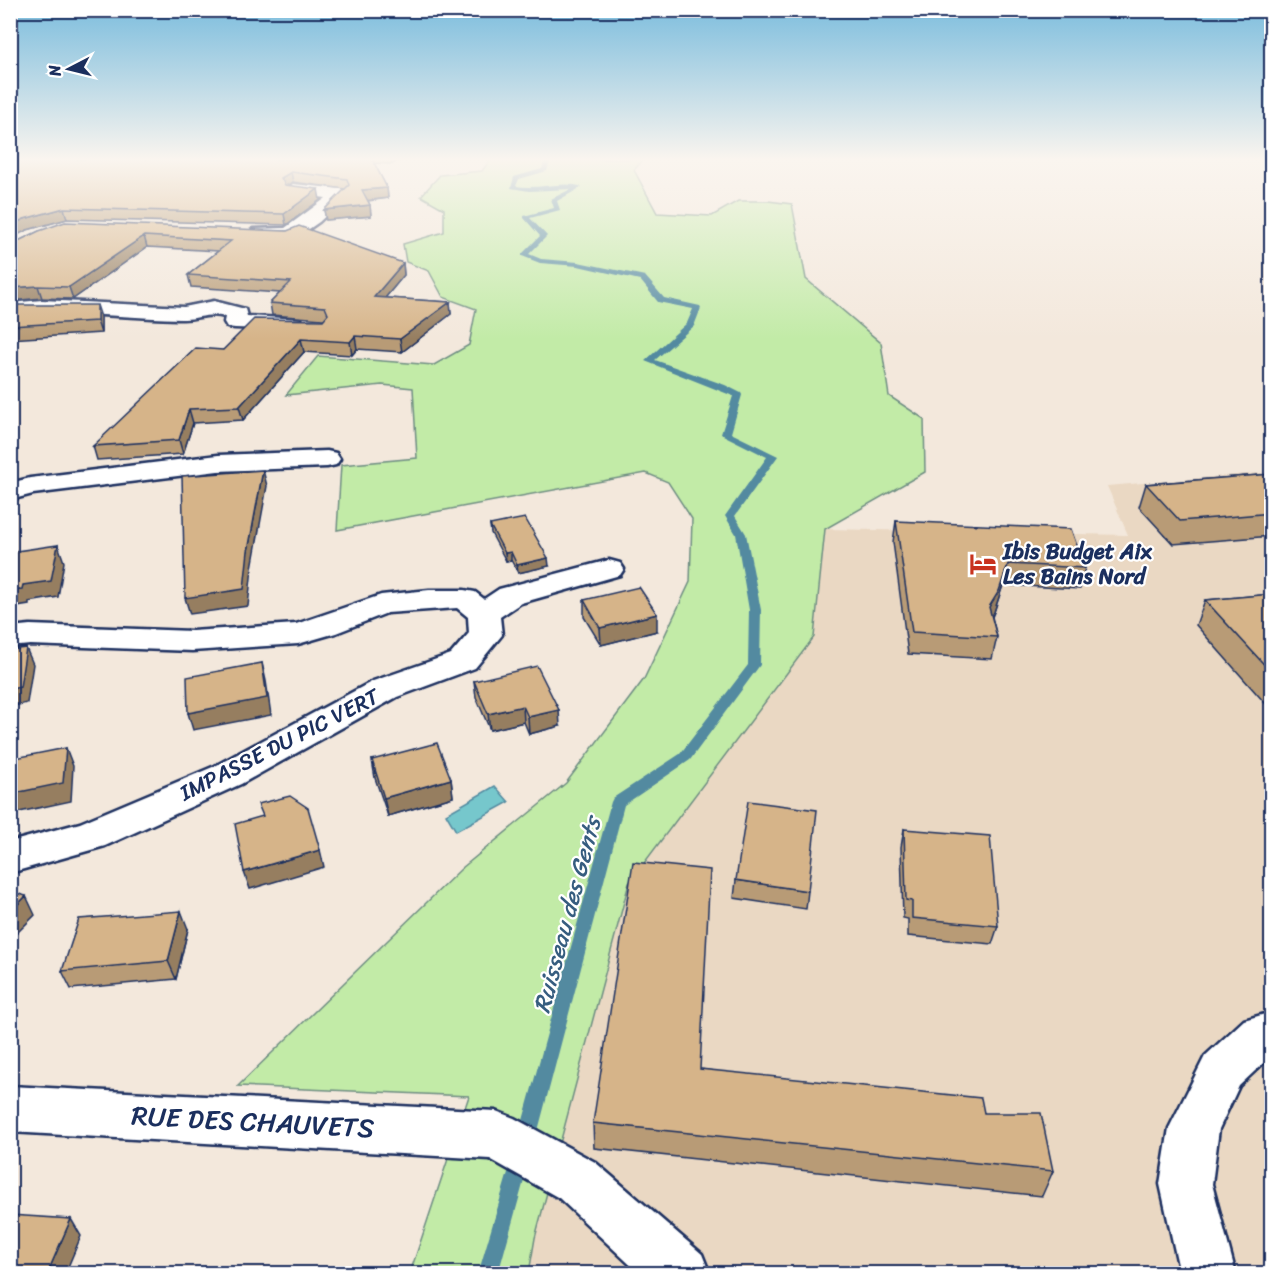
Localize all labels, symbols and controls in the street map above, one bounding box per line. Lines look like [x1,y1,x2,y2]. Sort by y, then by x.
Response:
north arrow [39,39,99,99]
text: N [39,63,70,79]
place label: Ibis Budget Aix Les Bains Nord [1002,532,1153,596]
hotel icon: Ibis Budget Aix Les Bains Nord [968,549,998,579]
street label: IMPASSE DU PIC VERT [171,676,388,812]
water label: Ruisseau des Gents [521,809,614,1018]
street label: RUE DES CHAUVETS [130,1092,376,1152]

